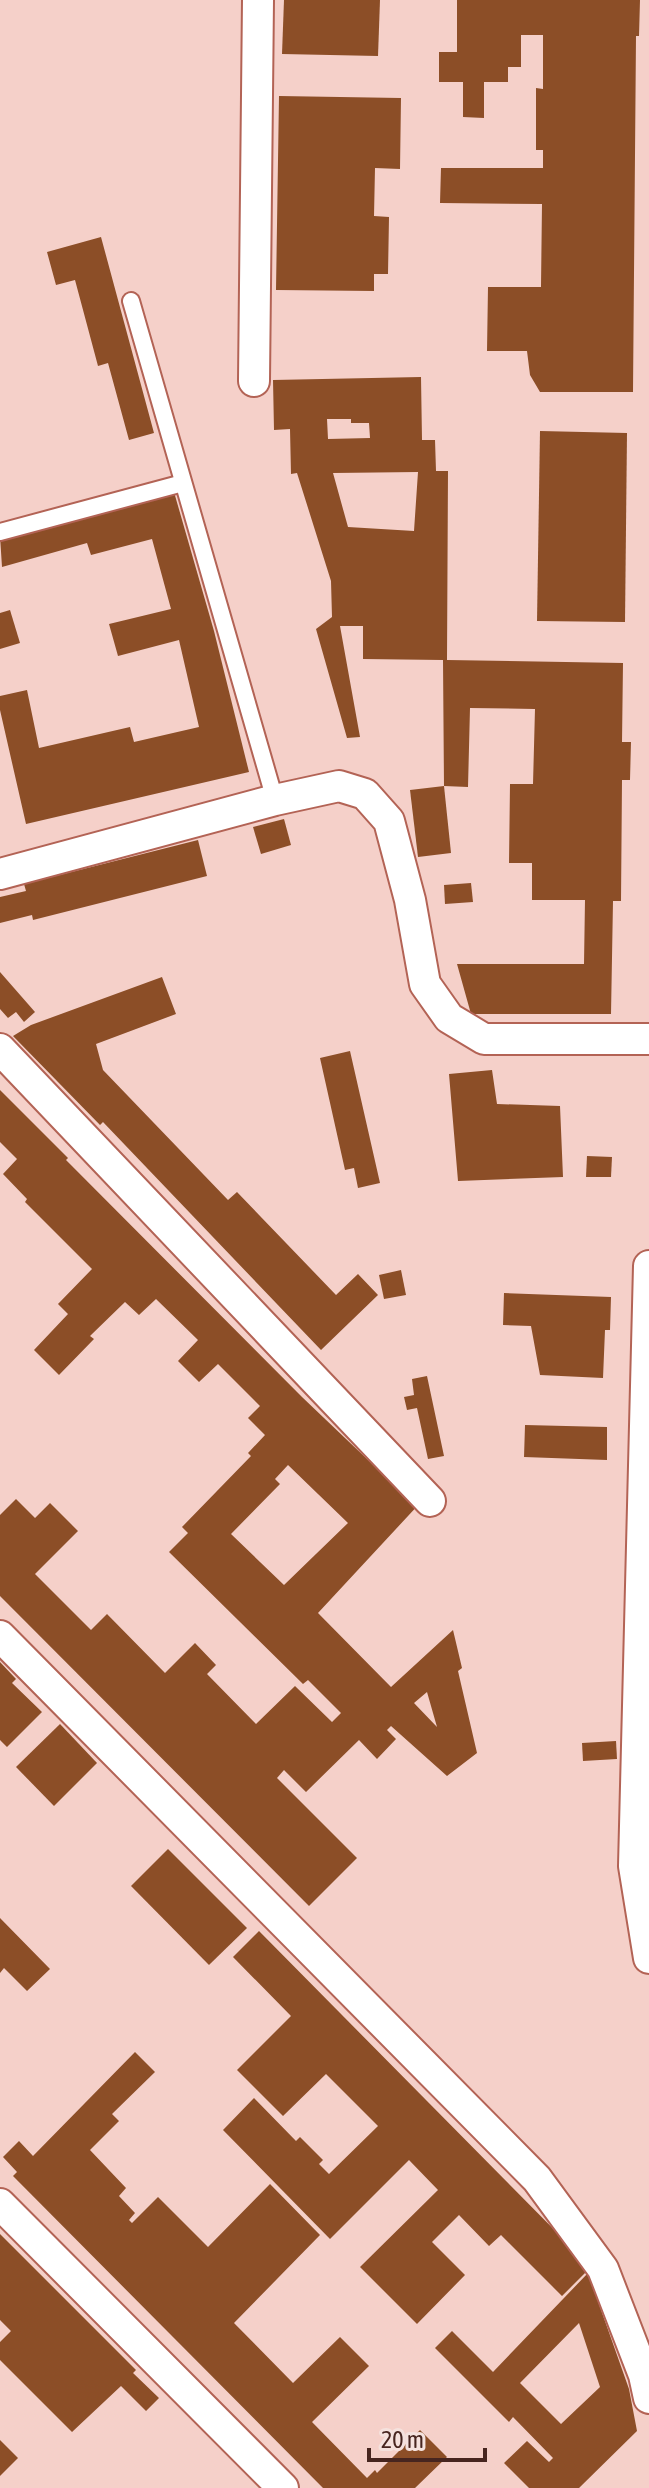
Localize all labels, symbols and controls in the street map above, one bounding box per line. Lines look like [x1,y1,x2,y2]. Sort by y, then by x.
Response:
scale bar [369,2412,485,2462]
text: 20 m [381,2426,424,2453]

